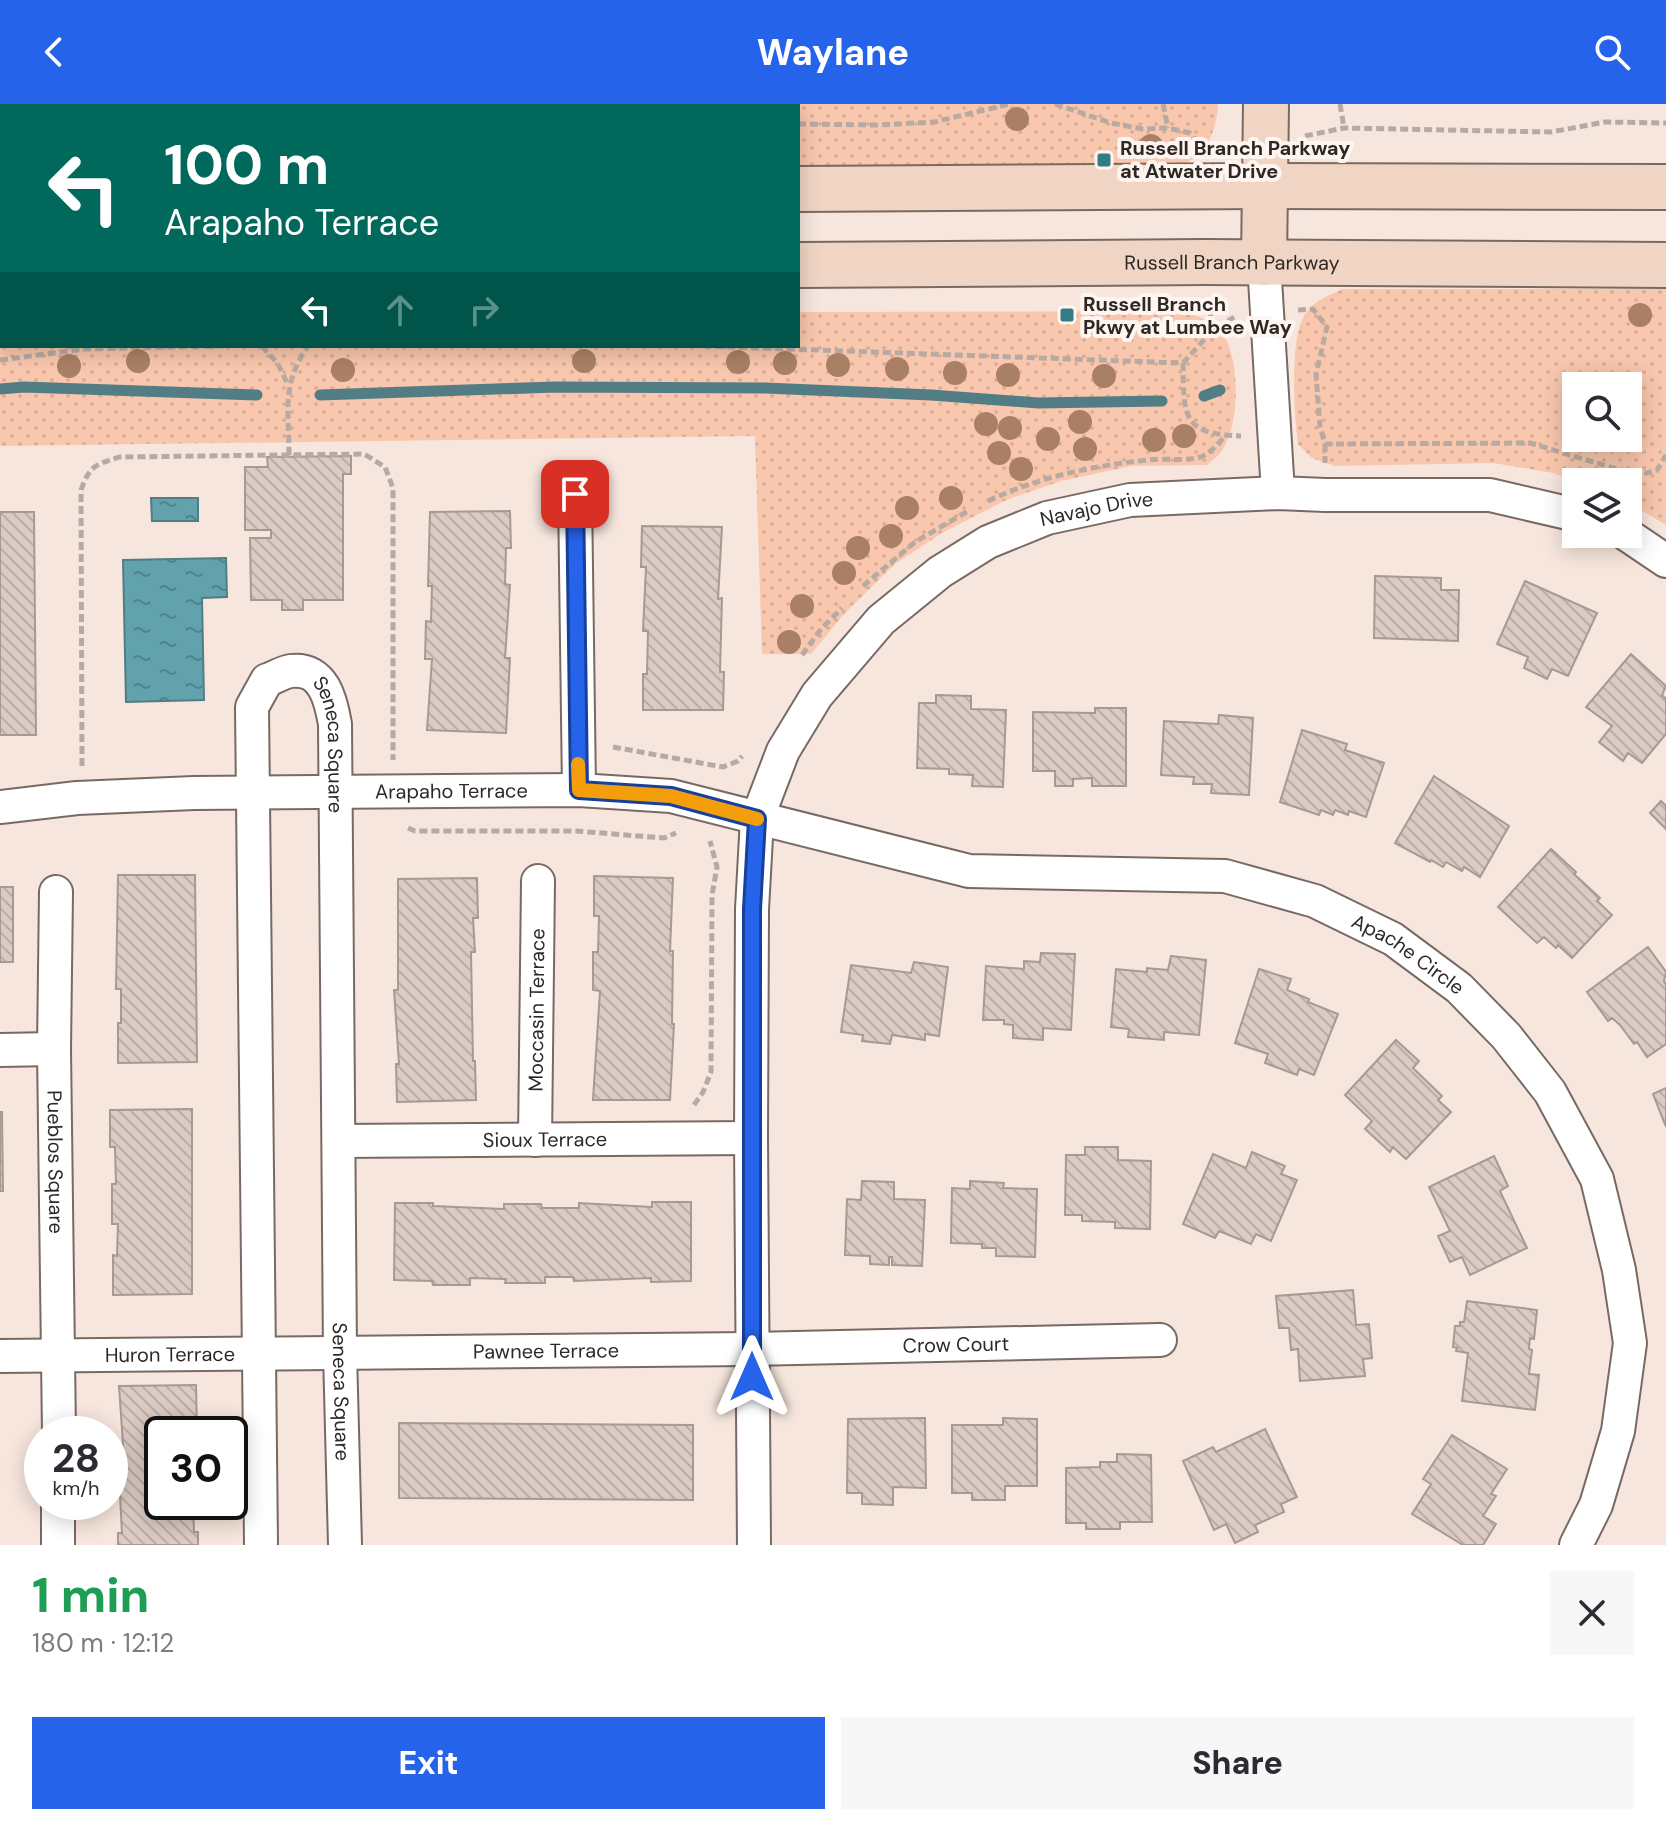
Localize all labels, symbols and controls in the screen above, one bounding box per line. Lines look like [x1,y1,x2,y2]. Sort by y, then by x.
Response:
text: Waylane [757,29,909,76]
icon: back [32,30,76,74]
icon: search [1590,30,1634,74]
text: 100 m [164,128,329,201]
place label: Russell Branch Parkway at Atwater Drive [1120,135,1350,184]
icon: left [32,136,136,240]
marker: Russell Branch Parkway at Atwater Drive [1095,151,1113,169]
text: Arapaho Terrace [164,199,439,246]
street label: Russell Branch Parkway [1124,249,1340,276]
icon: left [294,288,338,332]
icon: ahead [378,288,422,332]
icon: right [462,288,506,332]
place label: Russell Branch Pkwy at Lumbee Way [1083,291,1292,340]
marker: Russell Branch Pkwy at Lumbee Way [1058,306,1076,324]
map controls [1562,372,1642,548]
button: search [1562,372,1642,452]
pin [541,460,609,528]
button: layers [1562,468,1642,548]
icon: arrive [553,472,597,516]
street label: Navajo Drive [1038,486,1154,532]
street label: Seneca Square [307,671,349,813]
street label: Arapaho Terrace [375,777,528,805]
street label: Apache Circle [1348,908,1469,1000]
street label: Moccasin Terrace [523,928,550,1092]
street label: Pueblos Square [42,1090,69,1234]
street label: Sioux Terrace [483,1126,607,1153]
street label: Seneca Square [327,1322,356,1461]
street label: Crow Court [902,1330,1010,1359]
position arrow [710,1335,794,1419]
street label: Pawnee Terrace [473,1337,619,1365]
street label: Huron Terrace [105,1341,235,1368]
speed limit sign: 30 [144,1416,248,1520]
text: 28 [52,1432,100,1484]
text: km/h [52,1475,100,1501]
text: 1 min [32,1564,149,1627]
button: close [1550,1571,1634,1655]
text: 180 m · 12:12 [32,1626,174,1660]
button: Exit [32,1717,825,1809]
button: Share [841,1717,1634,1809]

